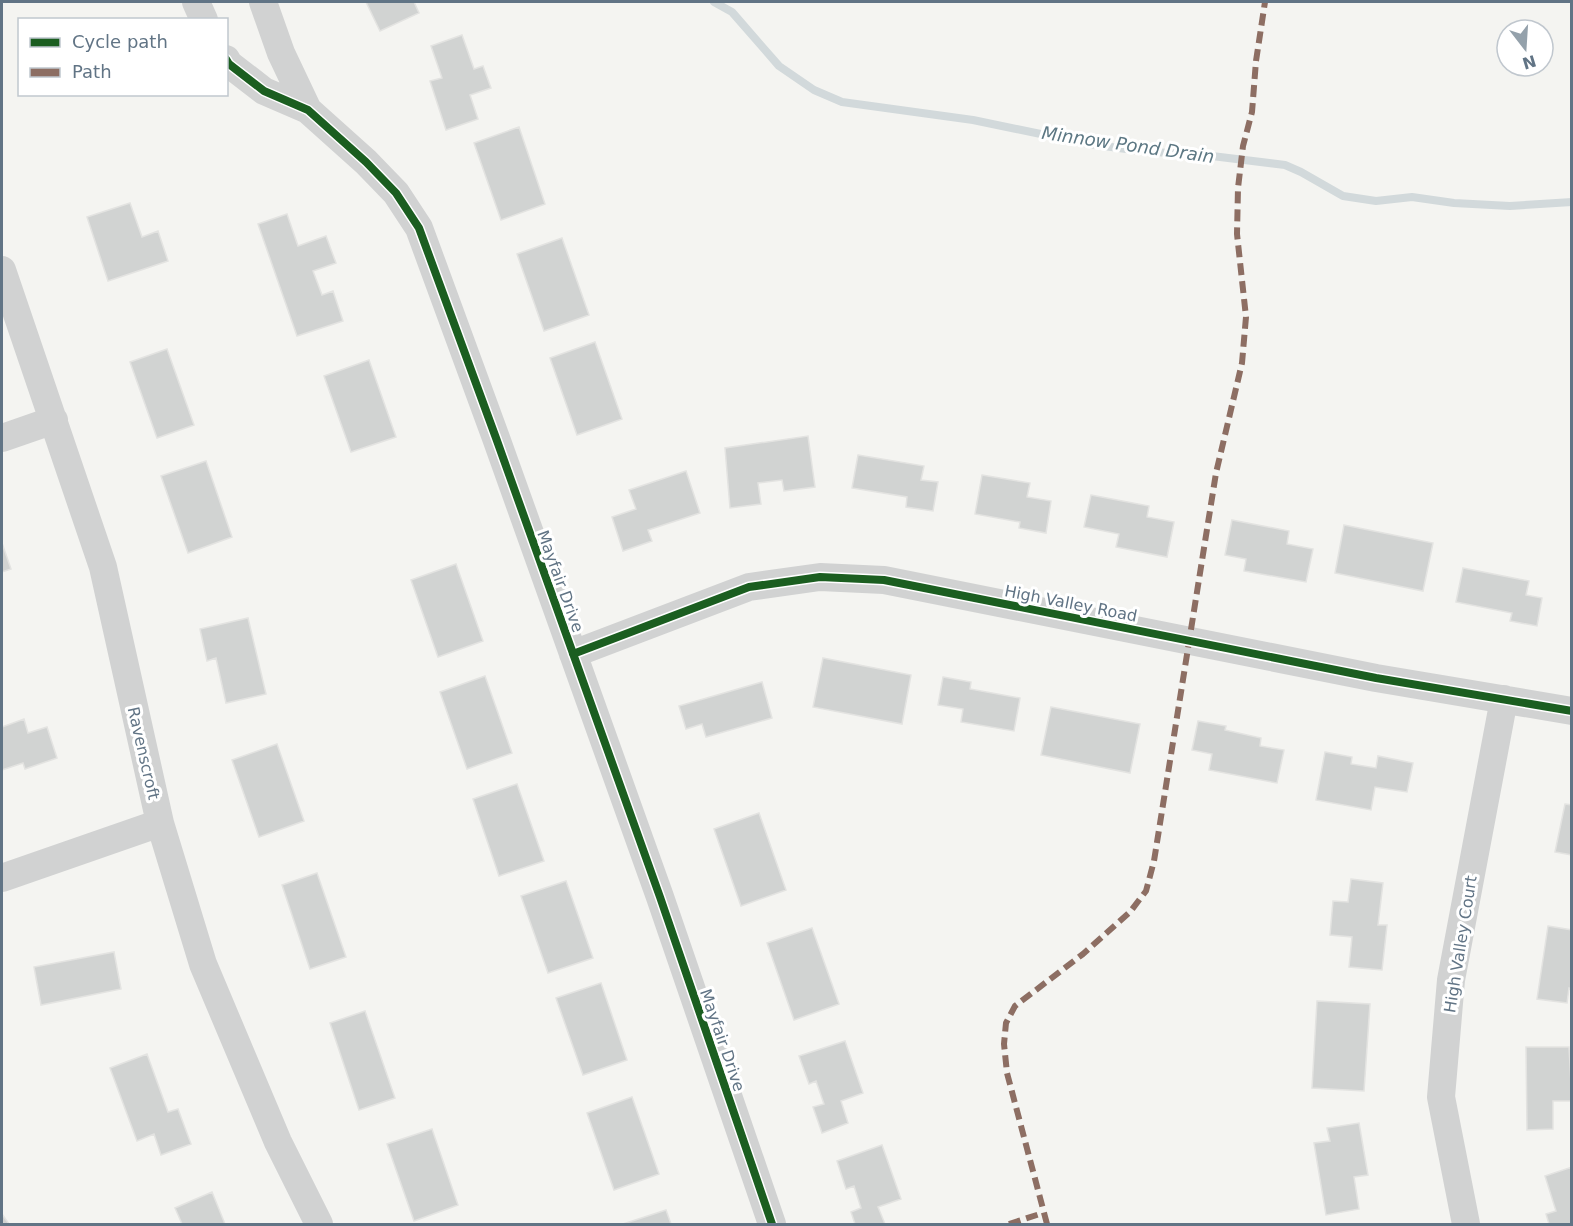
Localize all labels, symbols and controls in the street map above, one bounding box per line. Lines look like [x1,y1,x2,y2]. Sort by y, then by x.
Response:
legend [18,18,228,96]
north arrow [1495,18,1555,78]
text: Cycle path [72,31,168,52]
text: N [1520,51,1538,73]
text: Path [72,61,112,82]
water label: Minnow Pond Drain [1040,122,1216,167]
street label: Mayfair Drive [533,528,588,635]
street label: High Valley Road [1003,581,1139,626]
street label: Ravenscroft [124,705,163,801]
street label: High Valley Court [1440,874,1481,1014]
street label: Mayfair Drive [696,986,749,1094]

